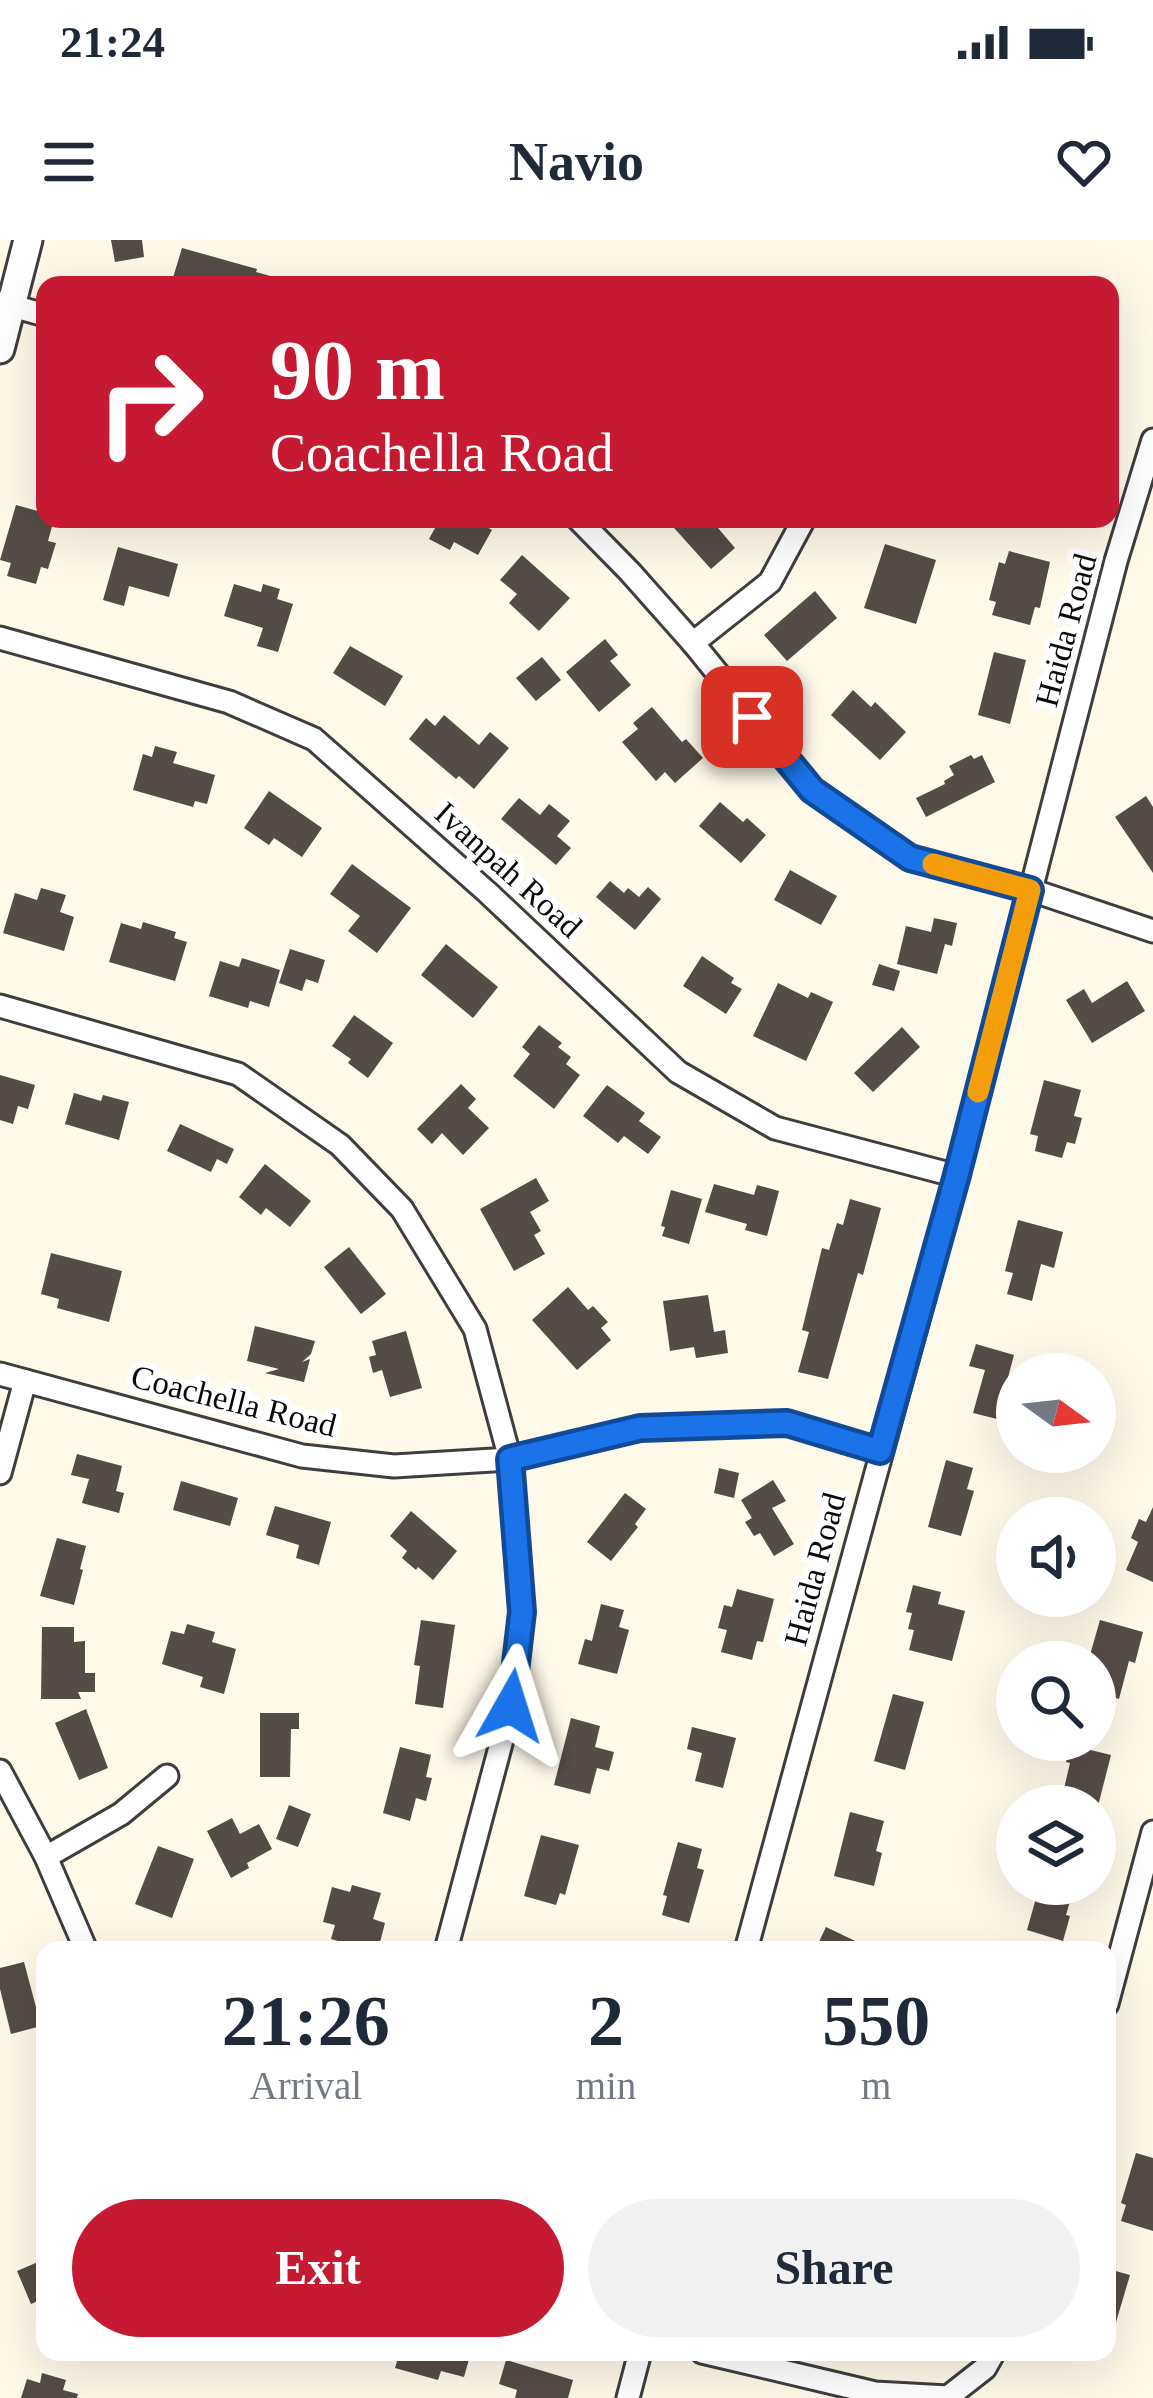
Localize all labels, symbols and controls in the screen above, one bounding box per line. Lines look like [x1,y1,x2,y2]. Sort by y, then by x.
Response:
text: 21:24 [60,17,165,67]
icon: menu [36,129,102,195]
icon: heart [1051,129,1117,195]
text: Navio [509,132,644,192]
icon: right [72,324,228,480]
text: 90 m [270,324,445,417]
text: Coachella Road [270,423,613,483]
street label: Haida Road [1028,549,1104,711]
pin [701,666,803,768]
icon: arrive [719,684,785,750]
street label: Ivanpah Road [428,795,589,945]
north arrow [996,1353,1116,1473]
map controls [996,1353,1116,1905]
street label: Coachella Road [128,1358,340,1444]
street label: Haida Road [777,1488,853,1650]
button: sound [996,1497,1116,1617]
button: search [996,1641,1116,1761]
position arrow [448,1643,574,1769]
button: layers [996,1785,1116,1905]
text: 21:26 [222,1981,390,2061]
text: 2 [588,1981,624,2061]
text: 550 [822,1981,930,2061]
text: Arrival [250,2064,362,2107]
text: min [576,2064,636,2107]
text: m [861,2064,891,2107]
button: Exit [72,2199,564,2337]
button: Share [588,2199,1080,2337]

